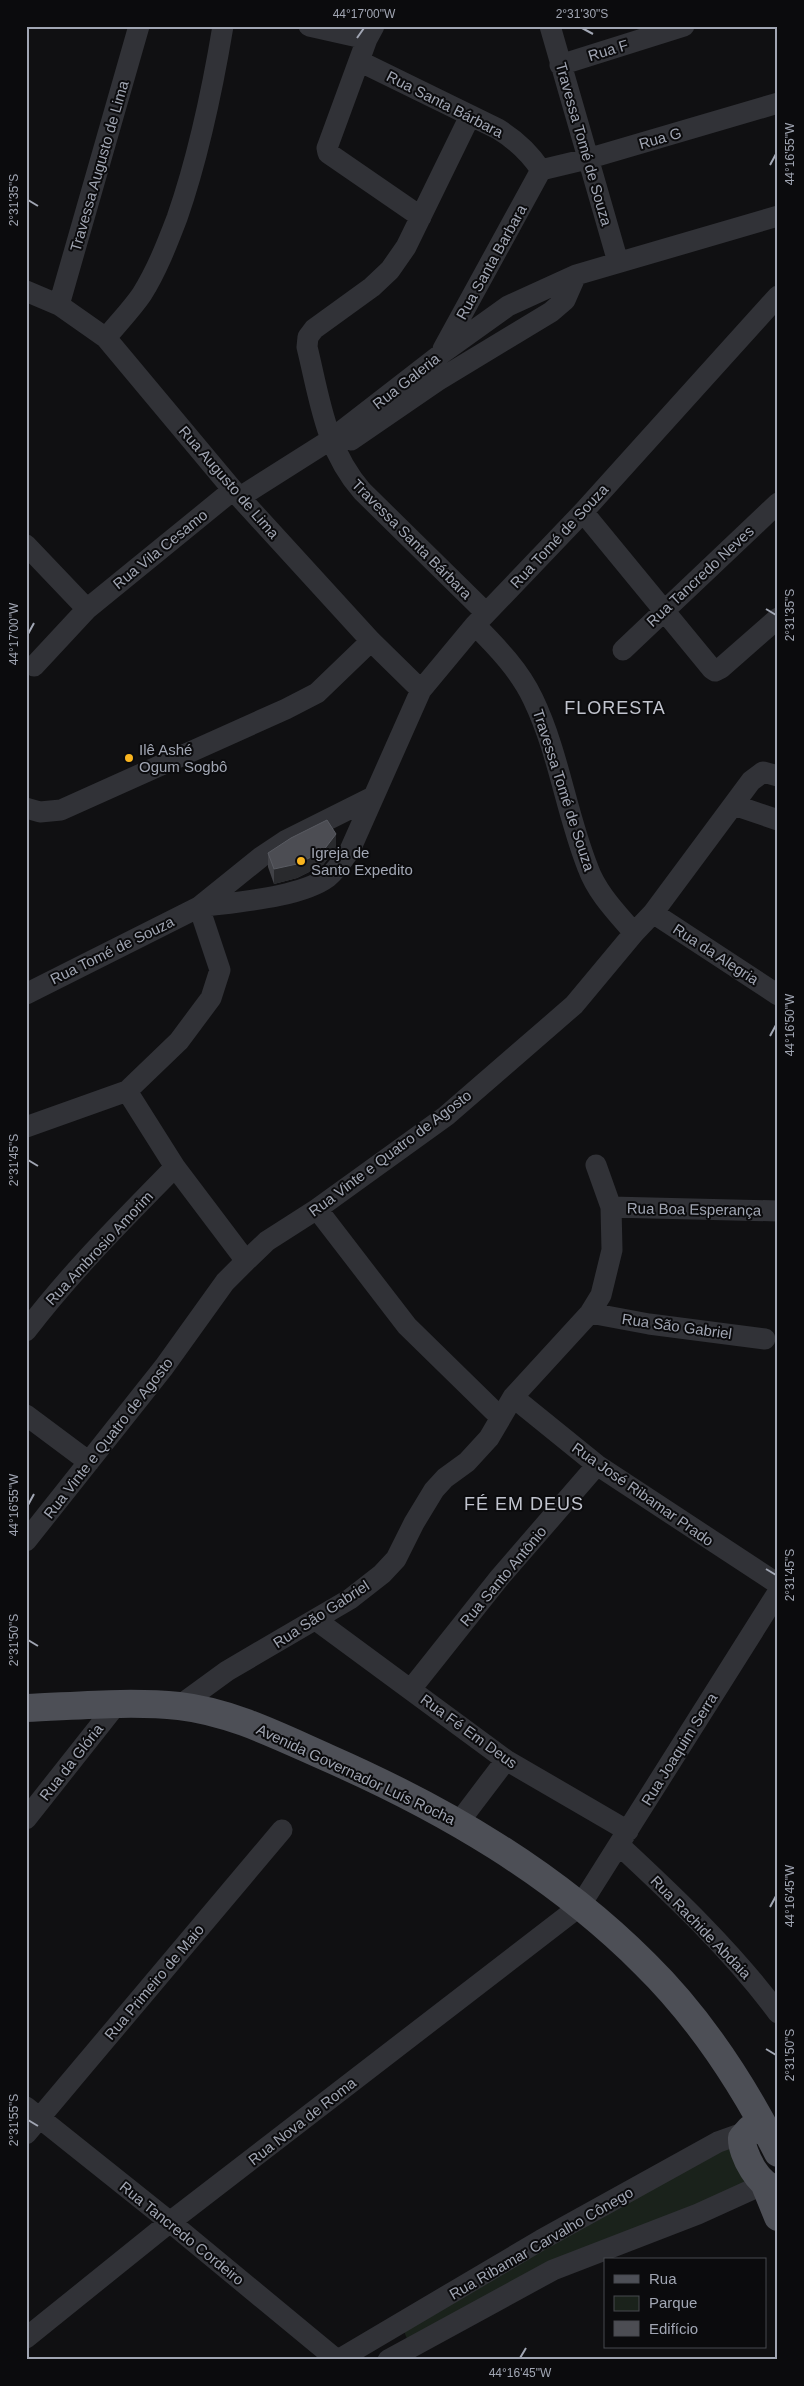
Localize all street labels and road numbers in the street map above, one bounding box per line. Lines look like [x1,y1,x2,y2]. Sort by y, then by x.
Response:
street label: Rua F [586,36,630,64]
street label: Travessa Tomé de Souza [553,60,616,228]
street label: Rua Santa Bárbara [384,67,507,141]
street label: Travessa Augusto de Lima [66,78,132,253]
street label: Rua G [637,124,683,152]
street label: Rua Santa Barbara [452,201,530,322]
street label: Rua Galeria [369,349,443,412]
street label: Rua Augusto de Lima [176,422,283,542]
street label: Travessa Santa Bárbara [349,476,476,603]
street label: Rua Tomé de Souza [507,480,612,591]
street label: Rua Vila Cesamo [109,506,211,592]
street label: Rua Tancredo Neves [643,522,757,630]
street label: Travessa Tomé de Souza [530,707,598,874]
street label: Rua Tomé de Souza [47,912,177,987]
street label: Rua da Alegria [670,920,762,988]
street label: Rua Vinte e Quatro de Agosto [305,1086,475,1220]
street label: Rua Ambrosio Amorim [42,1188,156,1308]
street label: Rua Boa Esperança [627,1199,762,1219]
street label: Rua São Gabriel [621,1310,733,1342]
street label: Rua Vinte e Quatro de Agosto [40,1354,176,1522]
street label: Rua José Ribamar Prado [569,1439,717,1549]
street label: Rua Santo Antônio [456,1523,550,1629]
street label: Rua São Gabriel [270,1577,372,1651]
street label: Rua Joaquim Serra [638,1689,721,1808]
street label: Rua Fé Em Deus [417,1690,521,1772]
street label: Rua da Glória [36,1720,107,1804]
street label: Avenida Governador Luís Rocha [254,1720,459,1828]
street label: Rua Rachide Abdaia [647,1872,755,1983]
street label: Rua Primeiro de Maio [101,1921,207,2043]
street label: Rua Nova de Roma [245,2073,360,2168]
street label: Rua Tancredo Cordeiro [116,2178,248,2288]
street label: Rua Ribamar Carvalho Cônego [446,2183,636,2303]

